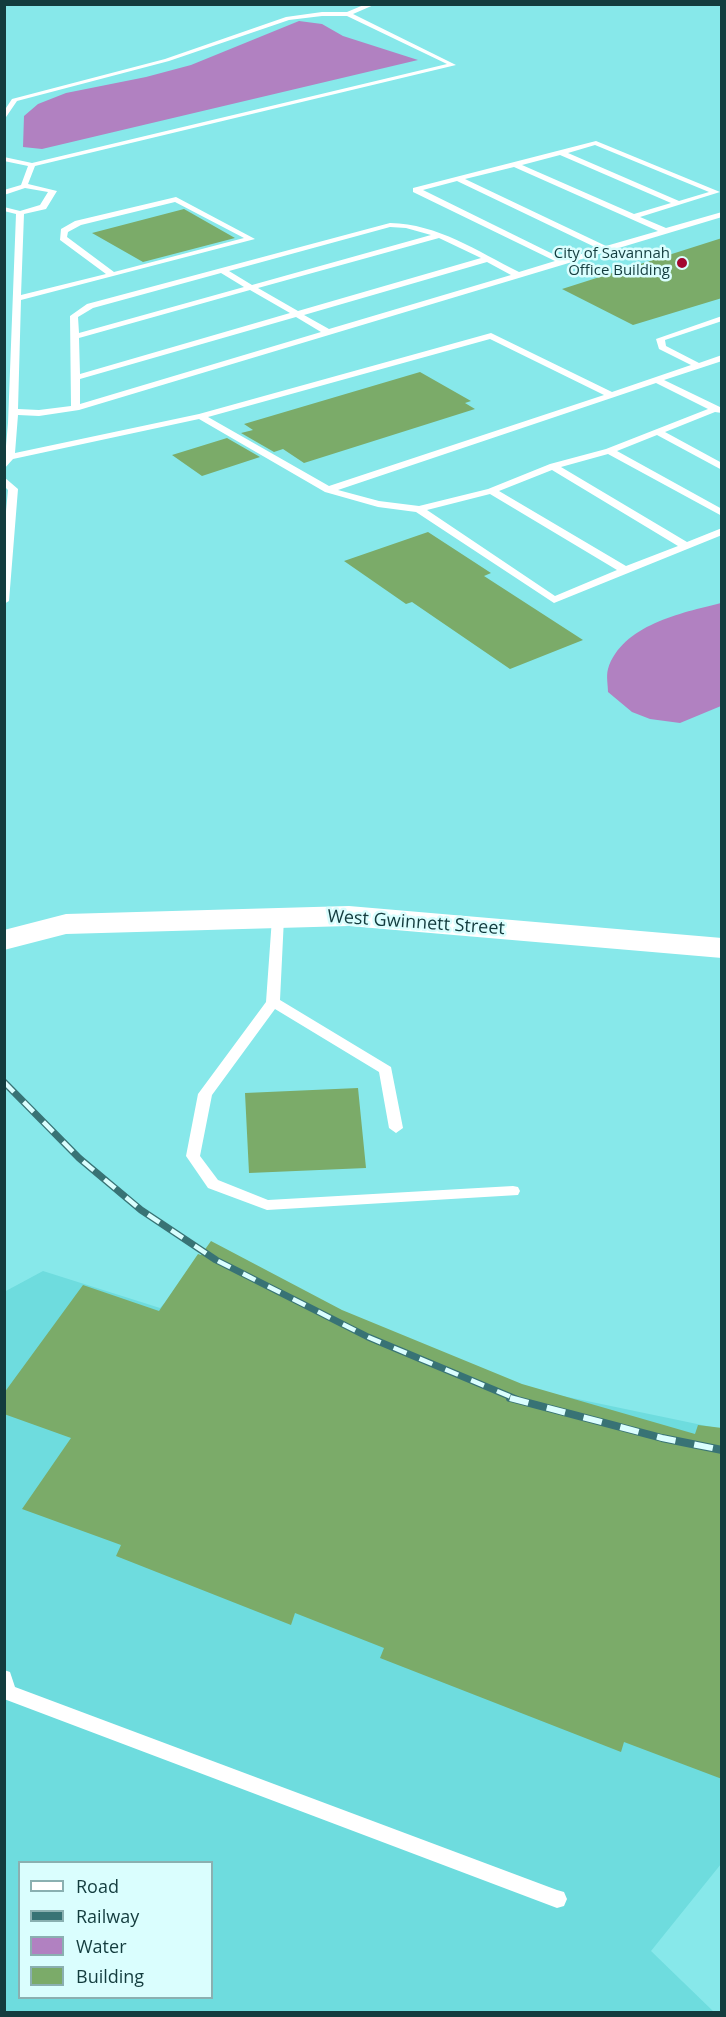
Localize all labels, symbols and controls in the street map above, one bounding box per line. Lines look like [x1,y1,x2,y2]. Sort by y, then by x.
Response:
place label: City of Savannah Office Building [554,245,670,280]
marker: City of Savannah Office Building [675,256,689,270]
street label: West Gwinnett Street [326,906,506,940]
legend [18,1861,213,1999]
text: Road [76,1874,119,1898]
text: Railway [76,1904,139,1928]
text: Water [76,1934,127,1958]
text: Building [76,1964,144,1988]

